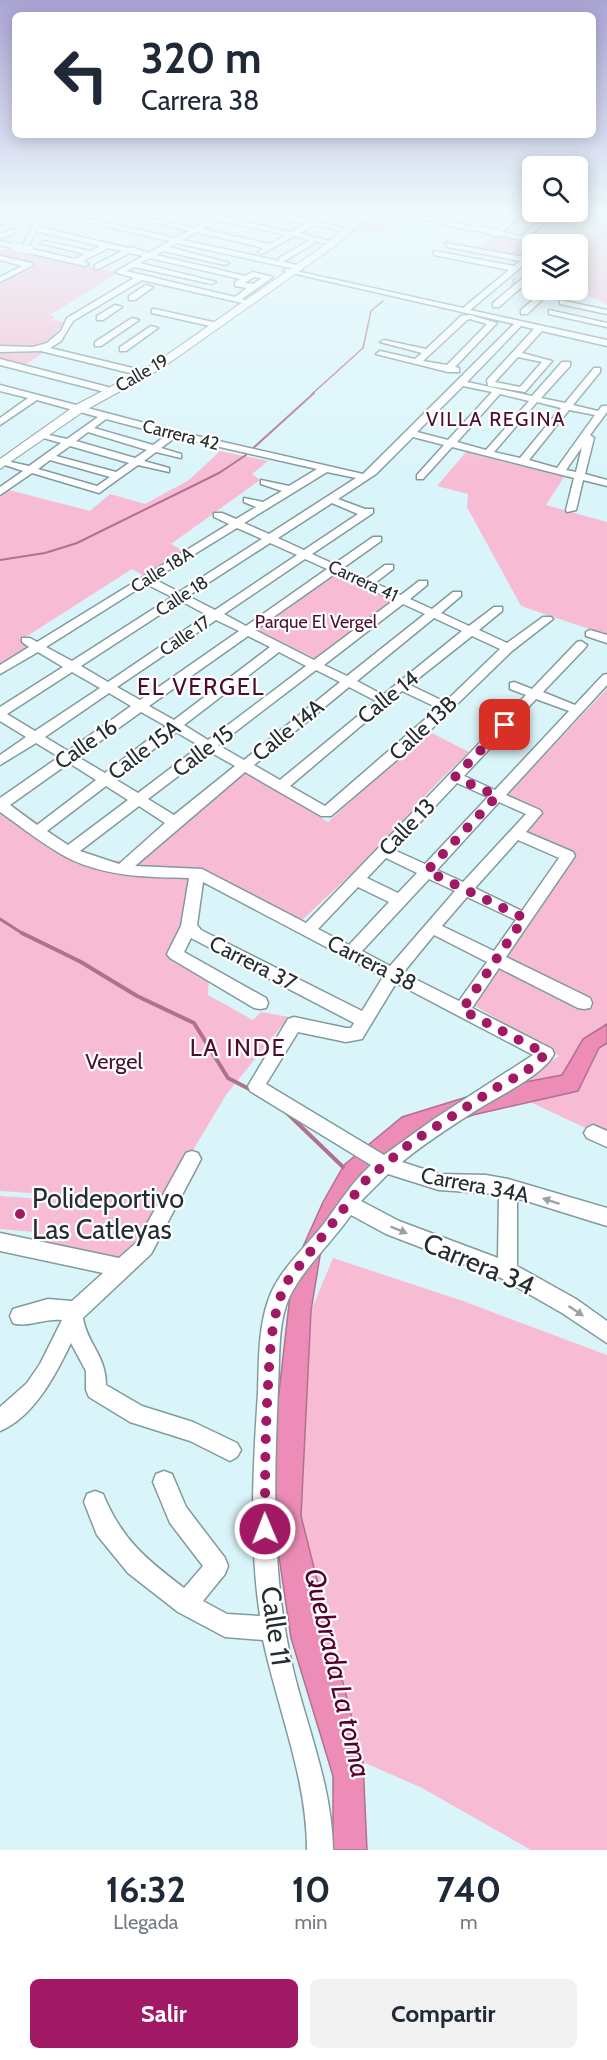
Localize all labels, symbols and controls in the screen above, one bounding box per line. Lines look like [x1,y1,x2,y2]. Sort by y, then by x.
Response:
text: 320 m [141,32,261,84]
icon: left [42,36,120,114]
text: Carrera 38 [141,84,259,117]
map controls [522,156,588,300]
button: search [522,156,588,222]
button: layers [522,234,588,300]
street label: Calle 19 [112,349,172,397]
district label: VILLA REGINA [426,407,566,431]
street label: Carrera 42 [140,415,222,455]
street label: Calle 18A [127,542,197,598]
street label: Carrera 41 [325,555,401,607]
street label: Calle 18 [152,571,212,621]
street label: Calle 17 [155,611,215,661]
park label: Parque El Vergel [255,611,378,633]
street label: Calle 14 [352,664,424,730]
district label: EL VERGEL [137,672,265,701]
street label: Calle 13B [384,690,462,766]
street label: Calle 14A [247,693,329,767]
pin [479,699,530,750]
icon: arrive [488,708,521,741]
street label: Calle 16 [49,713,123,775]
street label: Calle 15A [103,714,186,786]
street label: Calle 15 [167,719,239,783]
street label: Calle 13 [373,793,441,861]
street label: Carrera 38 [323,929,421,997]
street label: Carrera 37 [205,930,301,996]
district label: LA INDE [190,1033,286,1062]
park label: Vergel [85,1048,144,1075]
street label: Carrera 34A [419,1161,532,1209]
place label: Polideportivo Las Catleyas [32,1182,184,1246]
one-way arrow [542,1196,560,1205]
marker: Polideportivo Las Catleyas [13,1207,27,1221]
one-way arrow [390,1226,408,1235]
street label: Carrera 34 [418,1226,540,1302]
one-way arrow [567,1305,583,1317]
position arrow [233,1497,297,1561]
water label: Quebrada La toma [297,1565,379,1781]
street label: Calle 11 [254,1584,298,1668]
text: 16:32 [106,1867,186,1911]
text: 10 [292,1867,330,1911]
text: 740 [436,1867,501,1911]
text: Llegada [113,1910,178,1934]
text: min [295,1910,327,1934]
text: m [460,1910,477,1934]
button: Salir [30,1979,298,2048]
button: Compartir [310,1979,577,2048]

